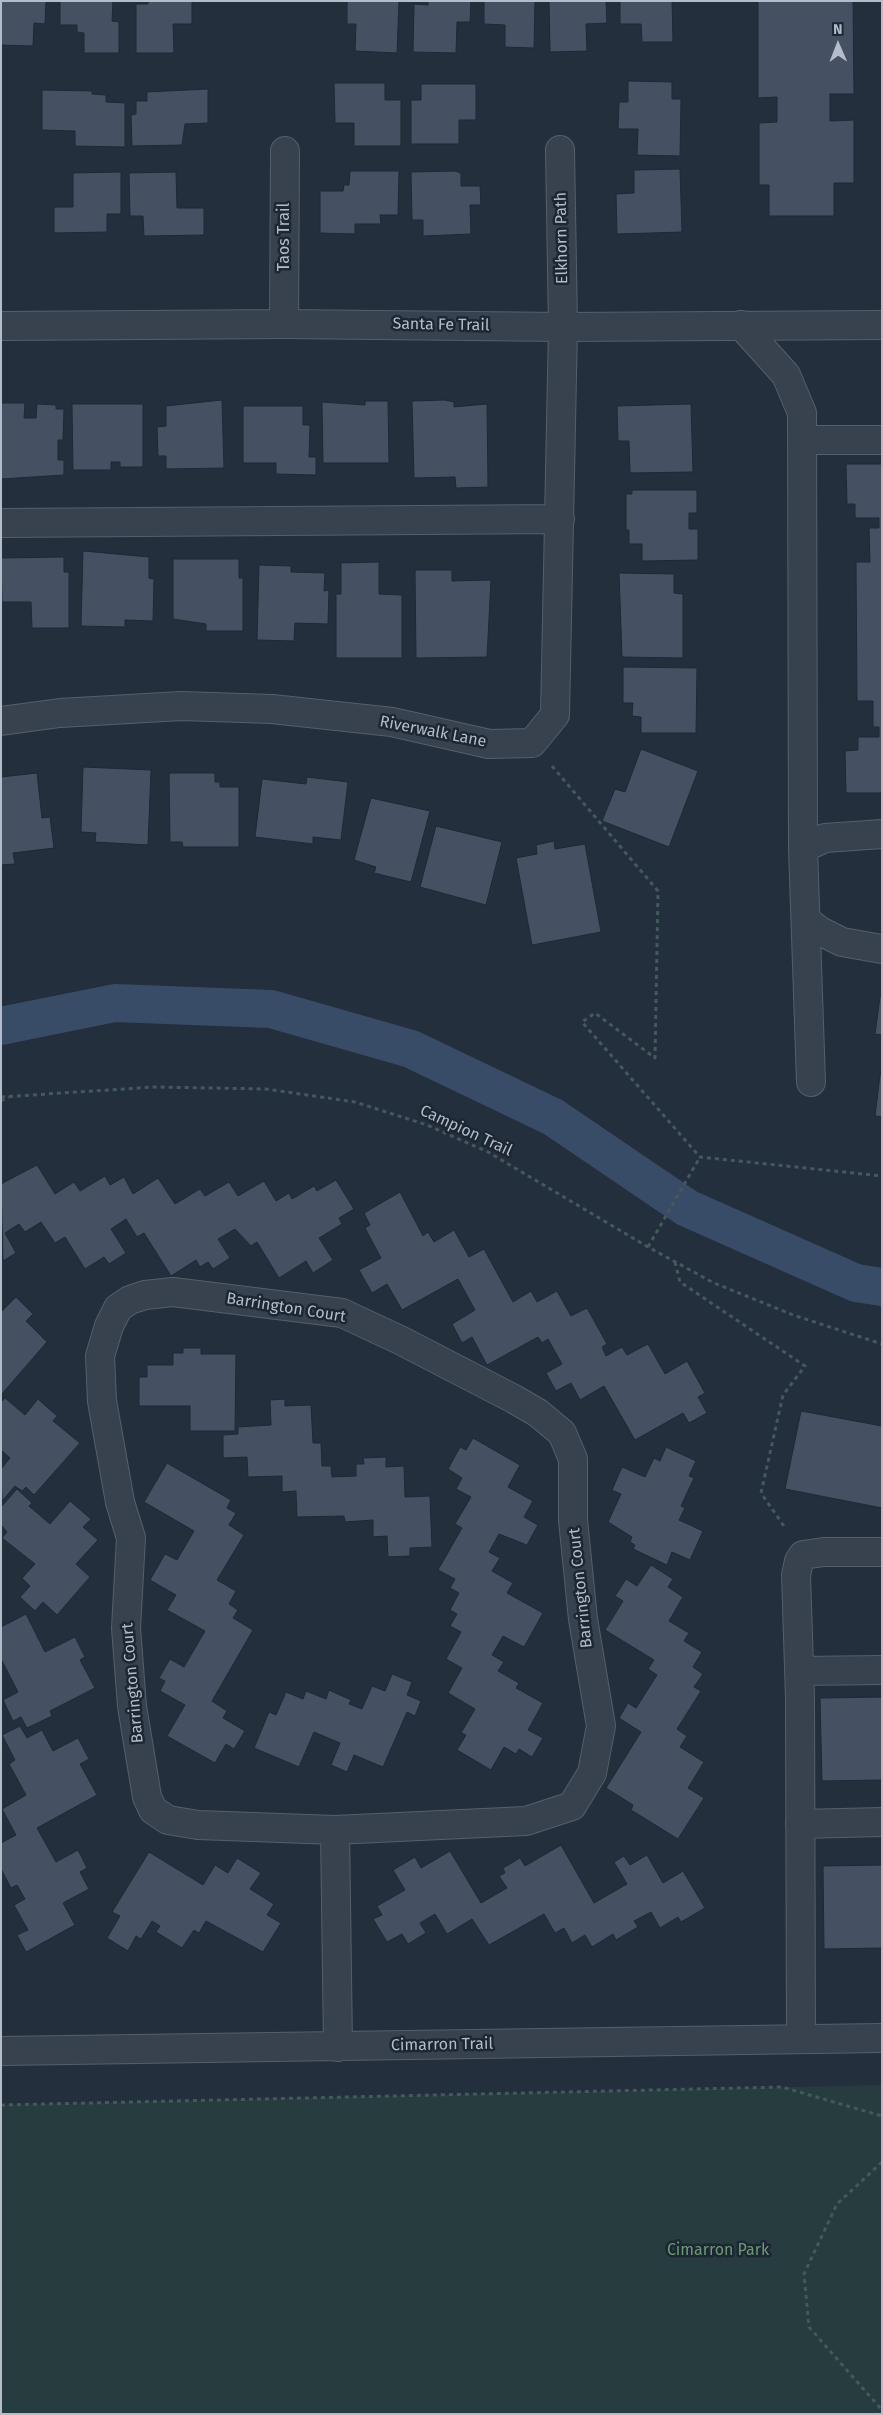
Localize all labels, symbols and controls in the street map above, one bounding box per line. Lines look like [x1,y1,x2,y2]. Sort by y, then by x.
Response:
north arrow [813,20,863,70]
text: N [833,21,843,38]
street label: Elkhorn Path [552,192,572,284]
street label: Taos Trail [275,203,295,271]
street label: Santa Fe Trail [392,315,490,335]
street label: Riverwalk Lane [378,712,488,752]
street label: Campion Trail [417,1101,515,1161]
street label: Barrington Court [225,1289,347,1327]
street label: Barrington Court [565,1527,597,1649]
street label: Barrington Court [118,1622,148,1744]
street label: Cimarron Trail [391,2035,493,2055]
park label: Cimarron Park [667,2241,769,2261]

